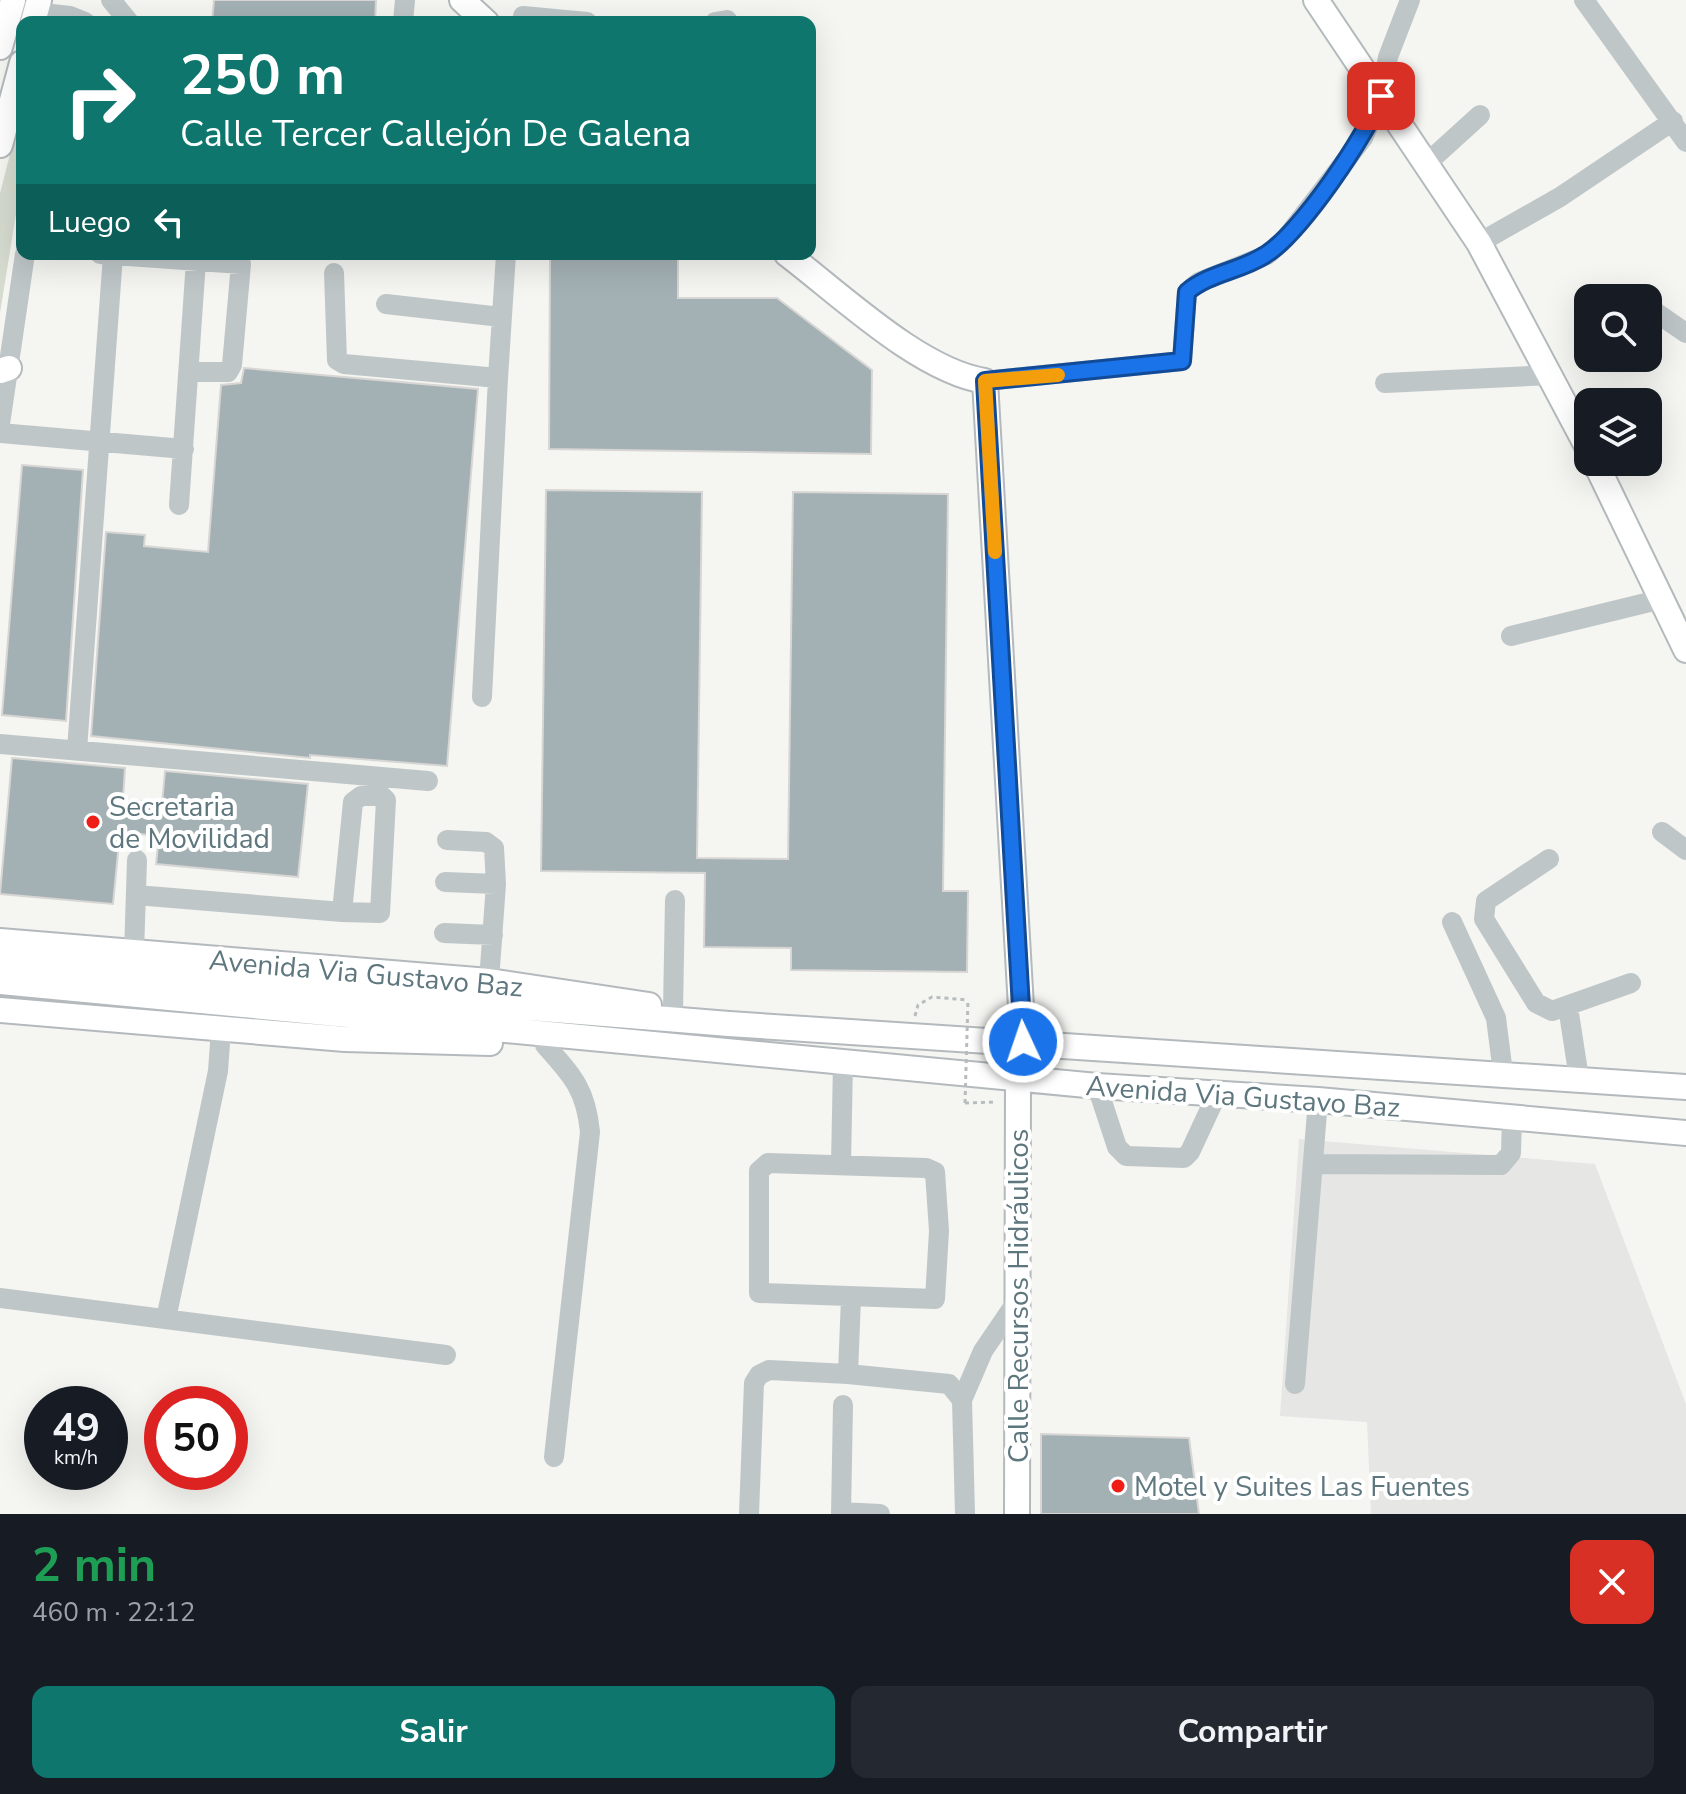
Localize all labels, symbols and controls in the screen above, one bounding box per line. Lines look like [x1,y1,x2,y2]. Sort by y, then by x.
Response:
text: 250 m [180,37,345,114]
icon: right [48,48,152,152]
pin [1347,62,1415,130]
icon: arrive [1359,74,1403,118]
text: Calle Tercer Callejón De Galena [180,110,691,159]
icon: left [147,200,191,244]
text: Luego [48,202,131,243]
map controls [1574,284,1662,476]
button: search [1574,284,1662,372]
button: layers [1574,388,1662,476]
place label: Secretaria de Movilidad [109,788,270,858]
marker: Secretaria de Movilidad [84,813,102,831]
street label: Avenida Via Gustavo Baz [207,941,524,1007]
position arrow [981,1000,1065,1084]
street label: Avenida Via Gustavo Baz [1085,1067,1401,1127]
street label: Calle Recursos Hidráulicos [1000,1129,1038,1463]
speed limit sign: 50 [144,1386,248,1490]
text: 49 [52,1401,100,1455]
text: km/h [54,1444,98,1471]
place label: Motel y Suites Las Fuentes [1134,1468,1470,1506]
marker: Motel y Suites Las Fuentes [1109,1477,1127,1495]
text: 2 min [32,1532,156,1598]
button: close [1570,1540,1654,1624]
text: 460 m · 22:12 [32,1595,195,1630]
button: Salir [32,1686,835,1778]
button: Compartir [851,1686,1654,1778]

